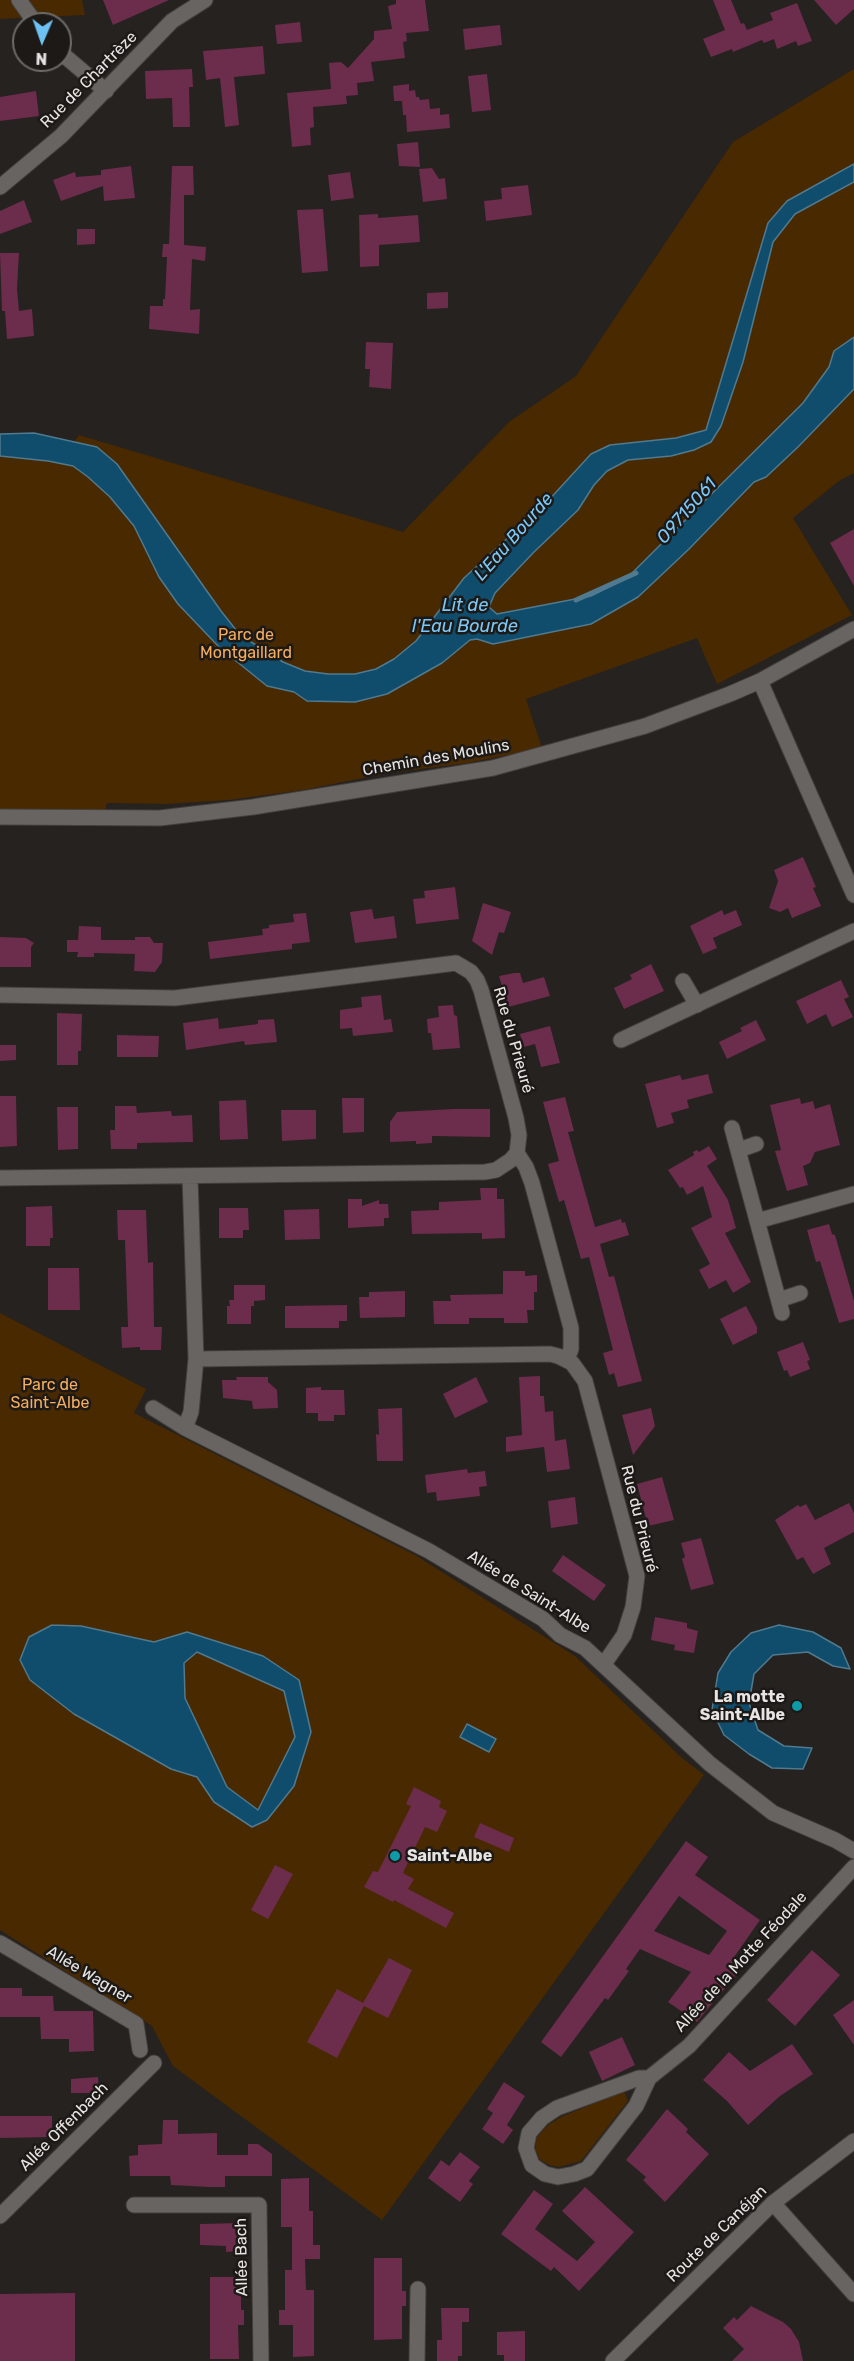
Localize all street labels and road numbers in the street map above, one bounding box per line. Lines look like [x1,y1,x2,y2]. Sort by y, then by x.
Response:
street label: Rue de Chartrèze [37,28,141,132]
street label: Chemin des Moulins [361,736,511,780]
street label: Rue du Prieuré [489,985,537,1095]
street label: Rue du Prieuré [616,1463,662,1575]
street label: Allée de Saint-Albe [464,1546,594,1638]
street label: Allée de la Motte Féodale [671,1888,811,2036]
street label: Allée Wagner [43,1942,135,2008]
street label: Allée Offenbach [16,2079,112,2175]
street label: Route de Canéjan [663,2181,771,2287]
street label: Allée Bach [232,2218,252,2296]

